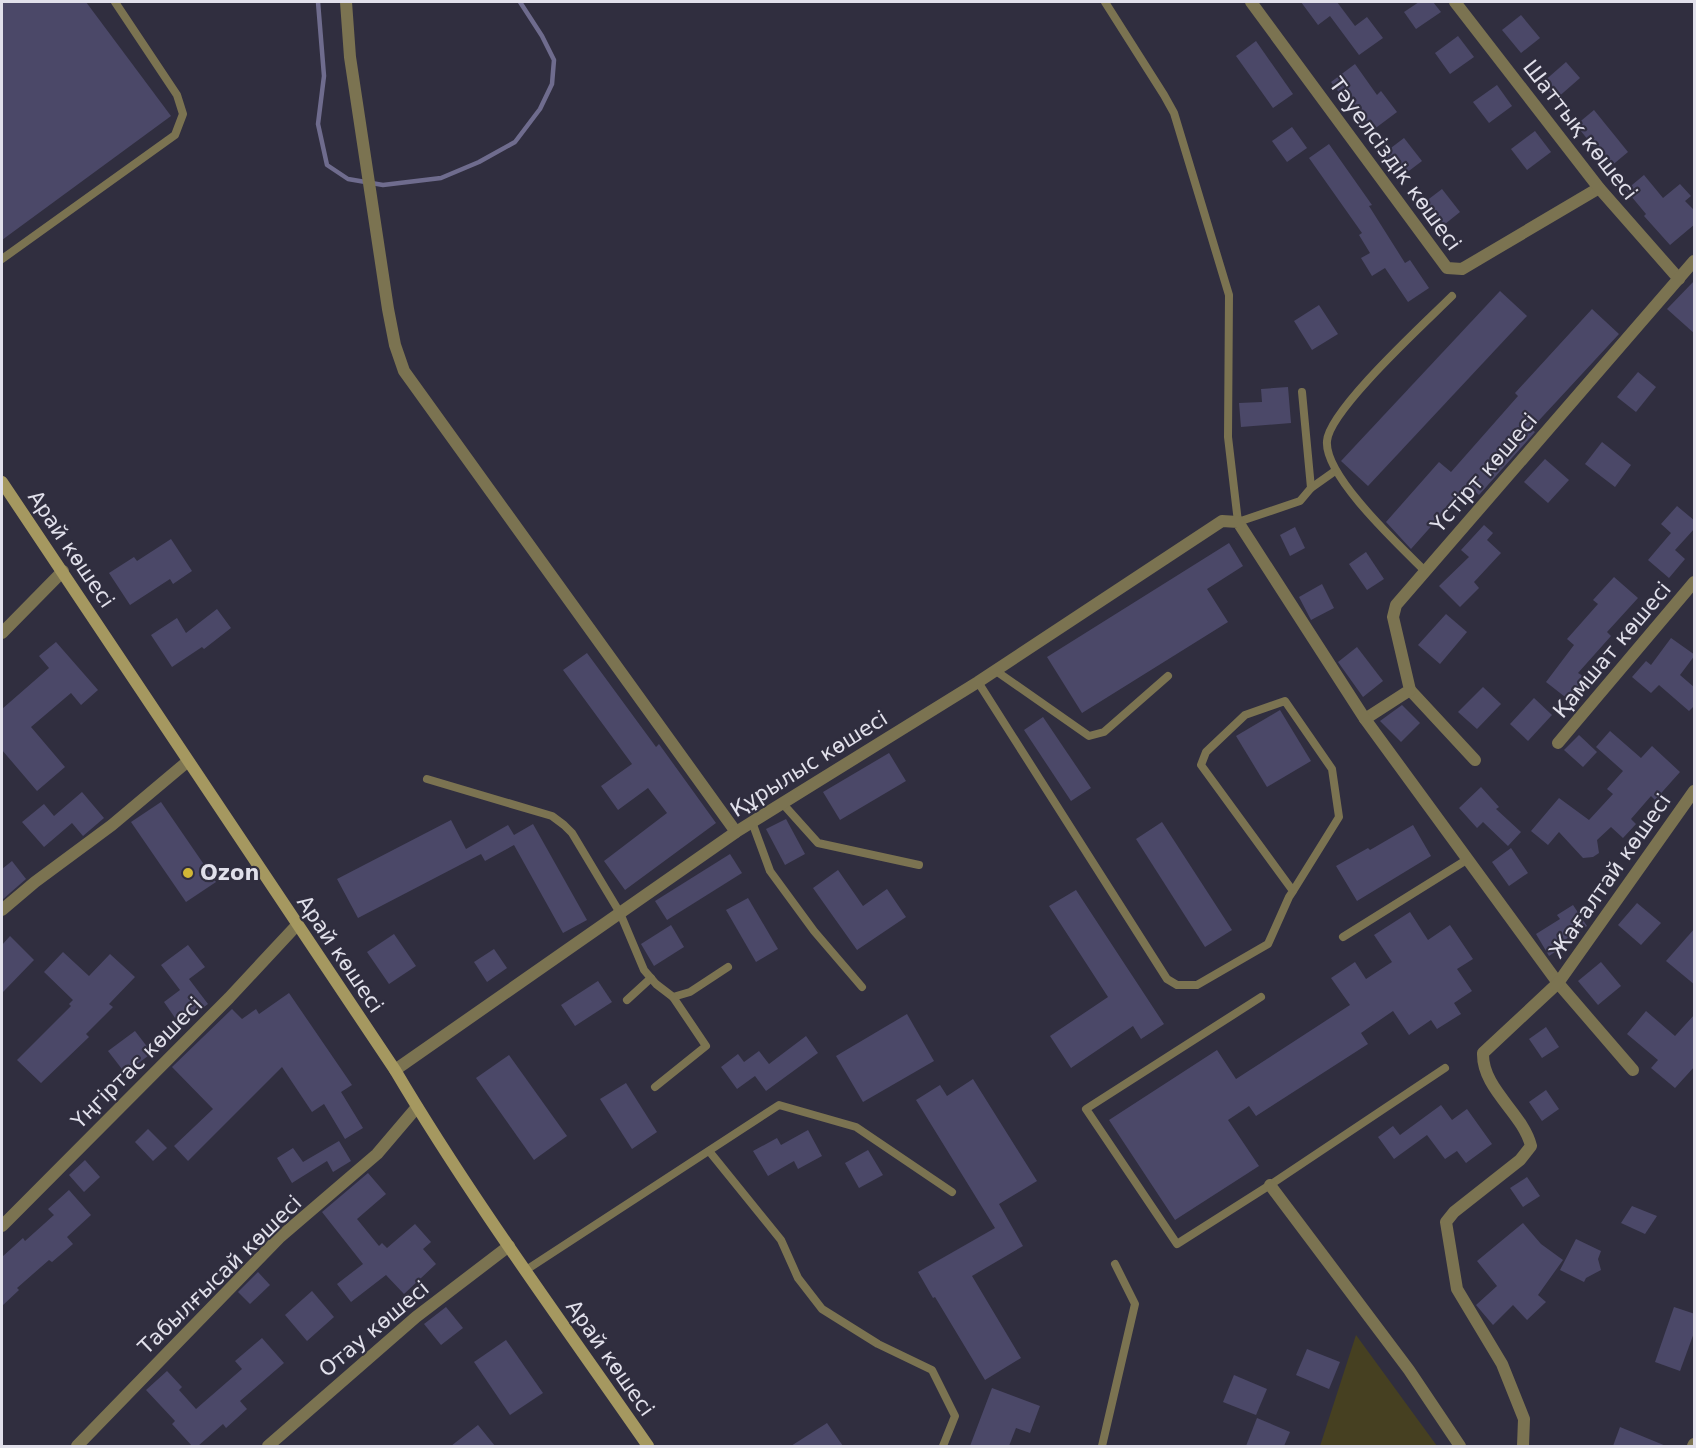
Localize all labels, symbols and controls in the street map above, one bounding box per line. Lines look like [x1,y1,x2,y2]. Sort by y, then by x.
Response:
street label: Шаттық көшесі [1518,55,1642,205]
street label: Тәуелсіздік көшесі [1324,72,1466,255]
street label: Үстірт көшесі [1425,409,1542,538]
street label: Арай көшесі [23,486,119,612]
street label: Қамшат көшесі [1548,577,1676,723]
street label: Құрылыс көшесі [726,706,892,822]
street label: Жағалтай көшесі [1544,789,1676,963]
place label: Ozon [200,861,259,885]
marker: Ozon [181,866,195,880]
street label: Арай көшесі [292,891,388,1017]
street label: Үңгіртас көшесі [66,993,207,1134]
street label: Табылғысай көшесі [133,1191,307,1360]
street label: Отау көшесі [314,1276,434,1382]
street label: Арай көшесі [561,1295,659,1421]

